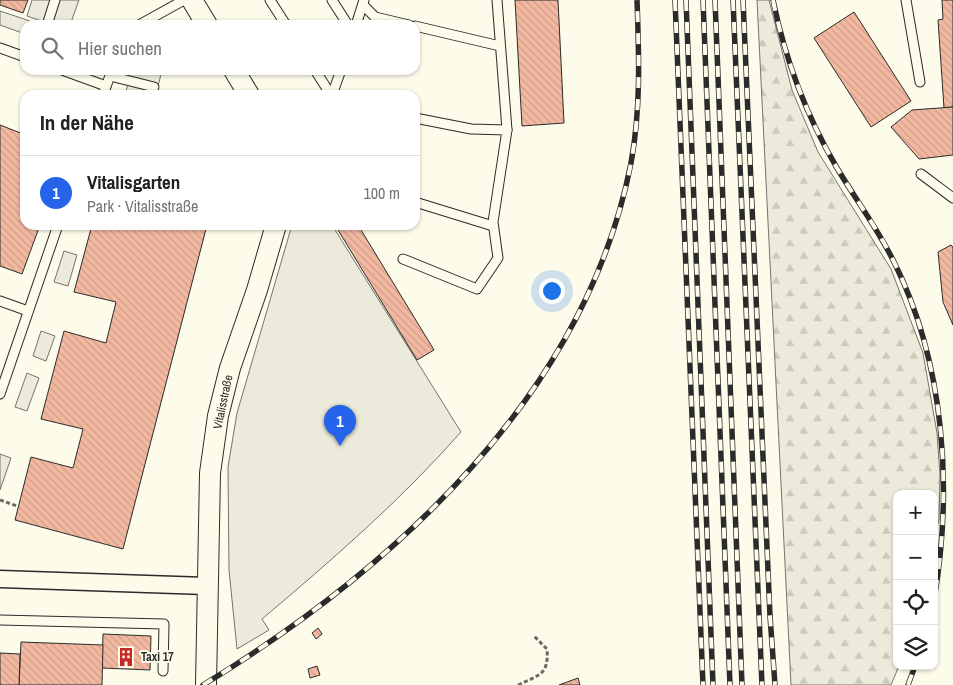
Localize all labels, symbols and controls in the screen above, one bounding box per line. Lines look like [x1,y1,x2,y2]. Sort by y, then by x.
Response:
search box [20,20,420,75]
icon: search [38,34,66,62]
text: Hier suchen [78,35,162,61]
text: In der Nähe [40,108,134,137]
text: Vitalisgarten [87,169,180,195]
text: 1 [52,182,60,204]
text: 100 m [364,182,400,204]
text: Park · Vitalisstraße [87,195,198,217]
your location [539,278,565,304]
street label: Vitalisstraße [209,373,237,431]
pin: 1 [324,405,356,446]
map controls [893,490,938,670]
button: + [893,490,938,535]
button: − [893,535,938,580]
button: locate [893,580,938,625]
button: layers [893,625,938,670]
building icon: Taxi 17 [115,646,137,668]
place label: Taxi 17 [141,649,174,665]

